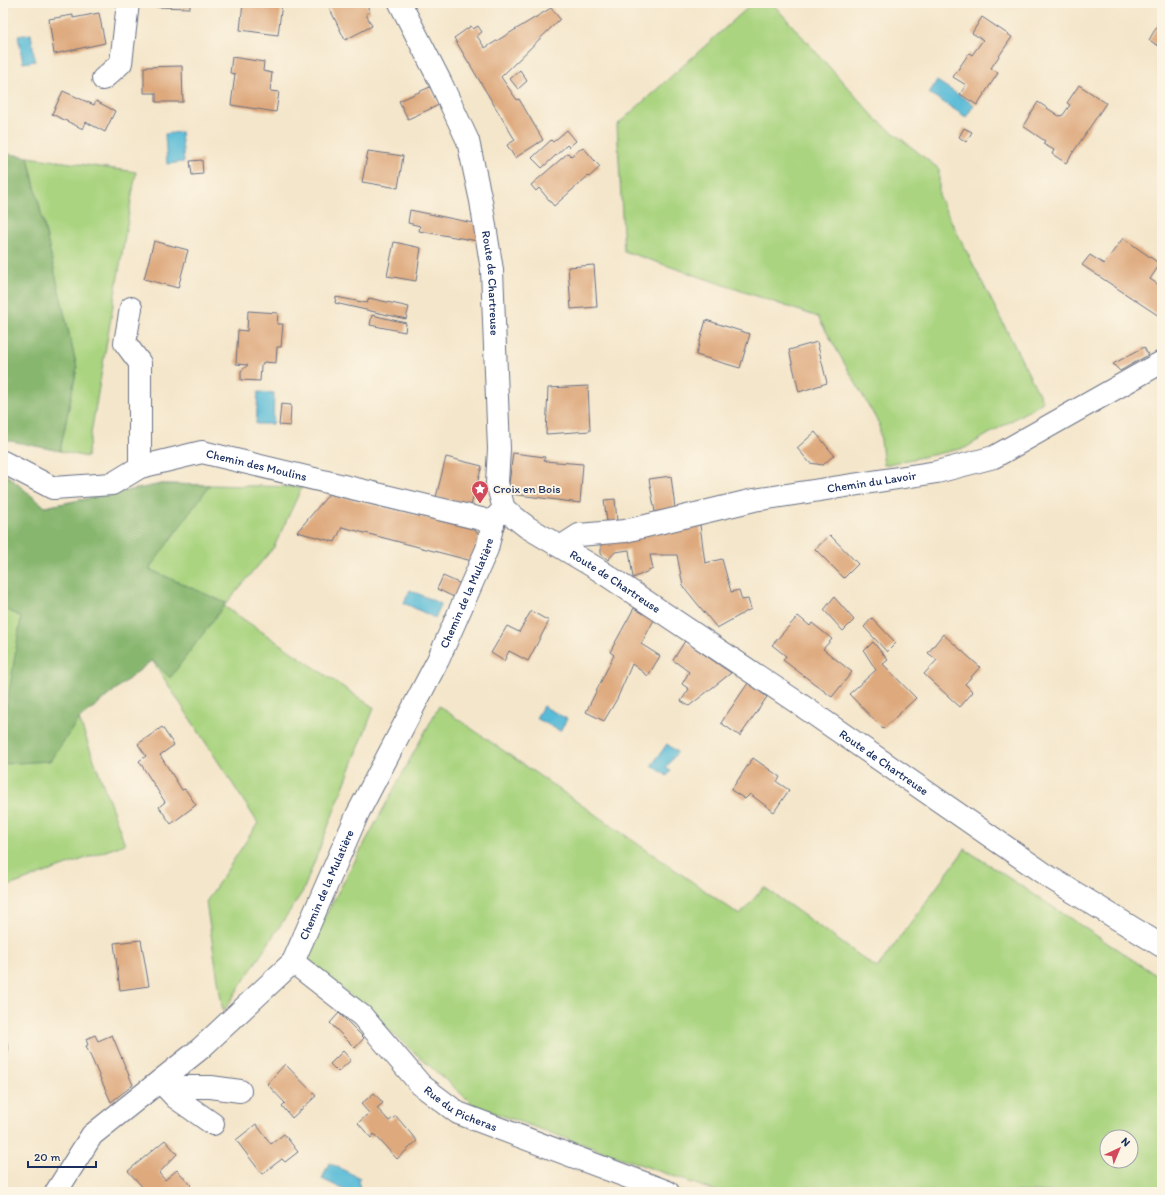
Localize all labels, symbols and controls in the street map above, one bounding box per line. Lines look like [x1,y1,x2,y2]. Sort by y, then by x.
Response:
street label: Route de Chartreuse [479,230,502,336]
street label: Chemin des Moulins [205,446,308,484]
street label: Chemin du Lavoir [826,468,917,496]
place icon: Croix en Bois [470,479,490,504]
place label: Croix en Bois [493,482,561,496]
street label: Chemin de la Mulatière [437,536,496,650]
street label: Route de Chartreuse [567,547,663,616]
street label: Route de Chartreuse [836,727,931,798]
street label: Chemin de la Mulatière [296,827,357,942]
street label: Rue du Picheras [421,1083,499,1134]
north arrow [1099,1129,1139,1169]
text: N [1118,1135,1133,1149]
scale bar [28,1143,96,1169]
text: 20 m [34,1150,61,1164]

